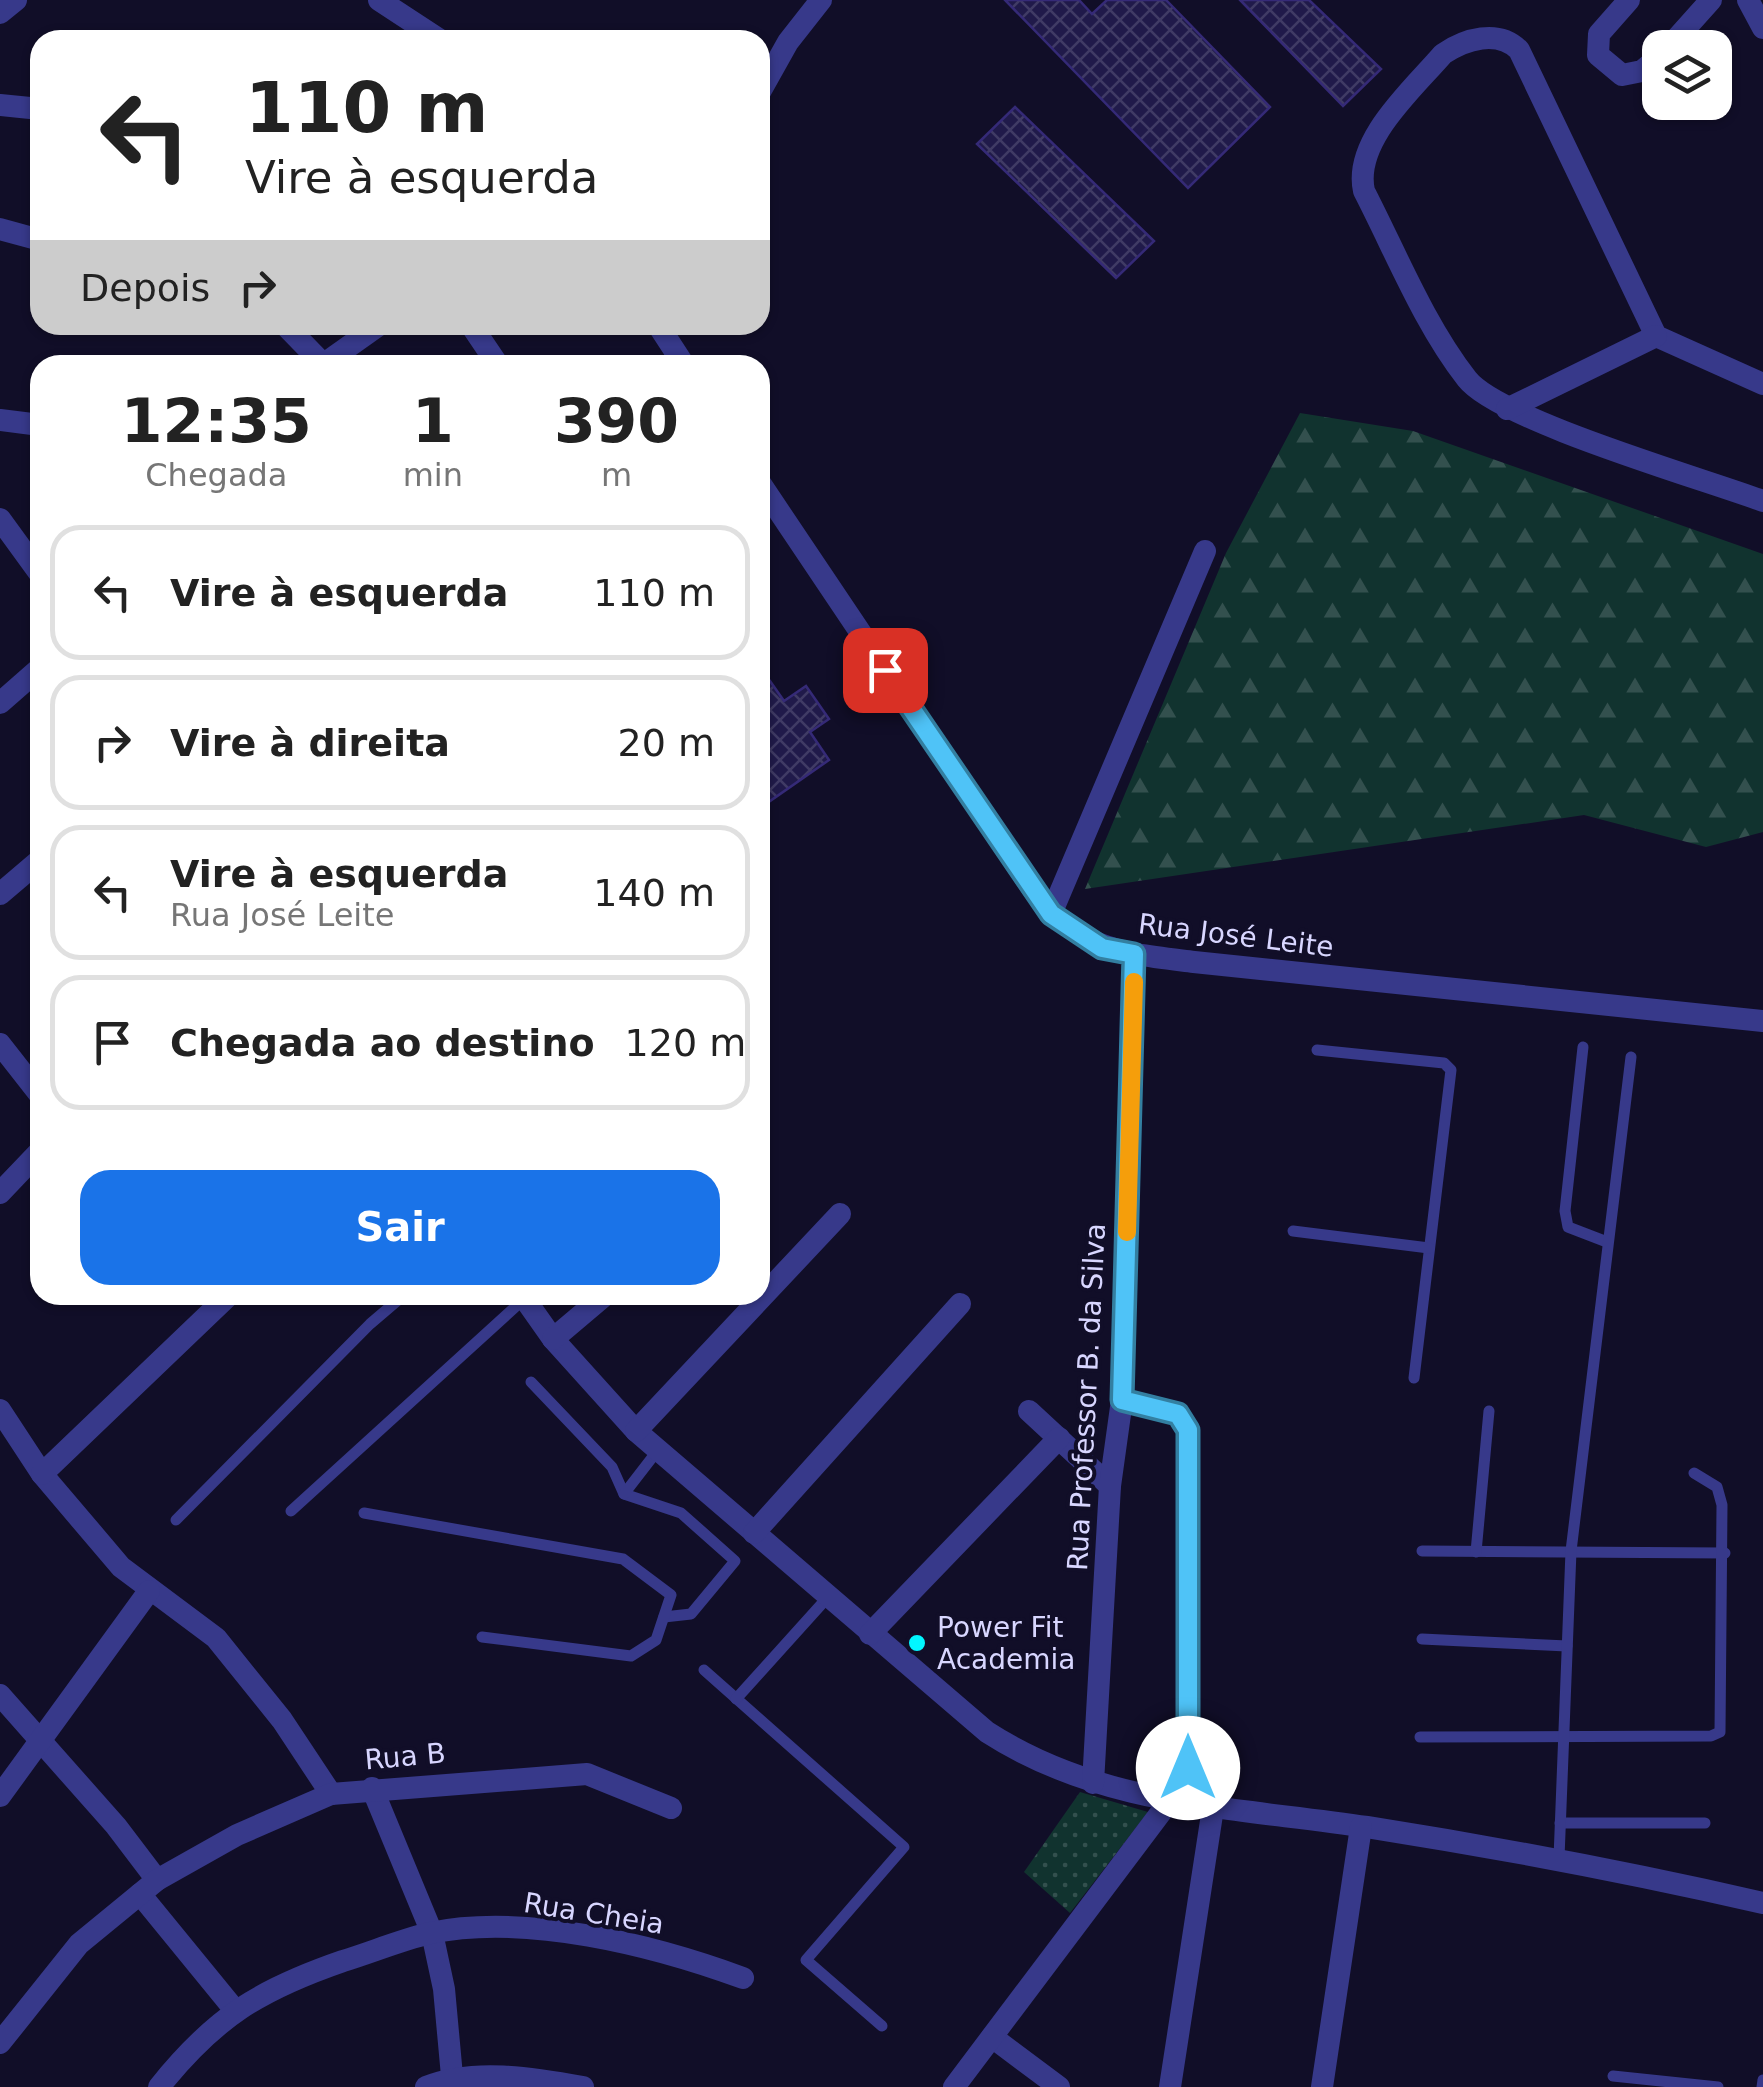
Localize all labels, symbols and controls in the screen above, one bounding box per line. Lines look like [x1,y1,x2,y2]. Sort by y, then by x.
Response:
map controls [1642,30,1732,120]
button: layers [1642,30,1732,120]
text: 110 m [245,67,488,149]
icon: left [80,70,210,200]
text: Vire à esquerda [245,151,598,204]
icon: right [230,260,285,315]
text: Depois [80,266,210,310]
text: 12:35 [121,386,312,456]
text: 1 [412,386,454,456]
text: 390 [554,386,679,456]
text: Chegada [145,456,287,494]
text: min [403,456,463,494]
text: m [601,456,632,494]
icon: left [85,565,140,620]
text: Vire à esquerda [170,571,508,615]
text: 110 m [593,571,715,615]
pin [843,628,928,713]
icon: arrive [858,643,913,698]
icon: right [85,715,140,770]
text: Vire à direita [170,721,450,765]
text: 20 m [618,721,715,765]
text: Vire à esquerda [170,852,508,896]
icon: left [85,865,140,920]
text: 140 m [593,871,715,915]
text: Rua José Leite [170,896,394,934]
street label: Rua José Leite [1136,907,1335,964]
icon: arrive [85,1015,140,1070]
text: Chegada ao destino [170,1021,595,1065]
text: 120 m [625,1021,746,1065]
button: Sair [80,1170,720,1285]
street label: Rua Professor B. da Silva [1061,1222,1112,1572]
place label: Power Fit Academia [937,1611,1075,1676]
marker: Power Fit Academia [906,1632,928,1654]
position arrow [1136,1716,1240,1820]
street label: Rua B [363,1737,447,1776]
street label: Rua Cheia [521,1886,666,1941]

